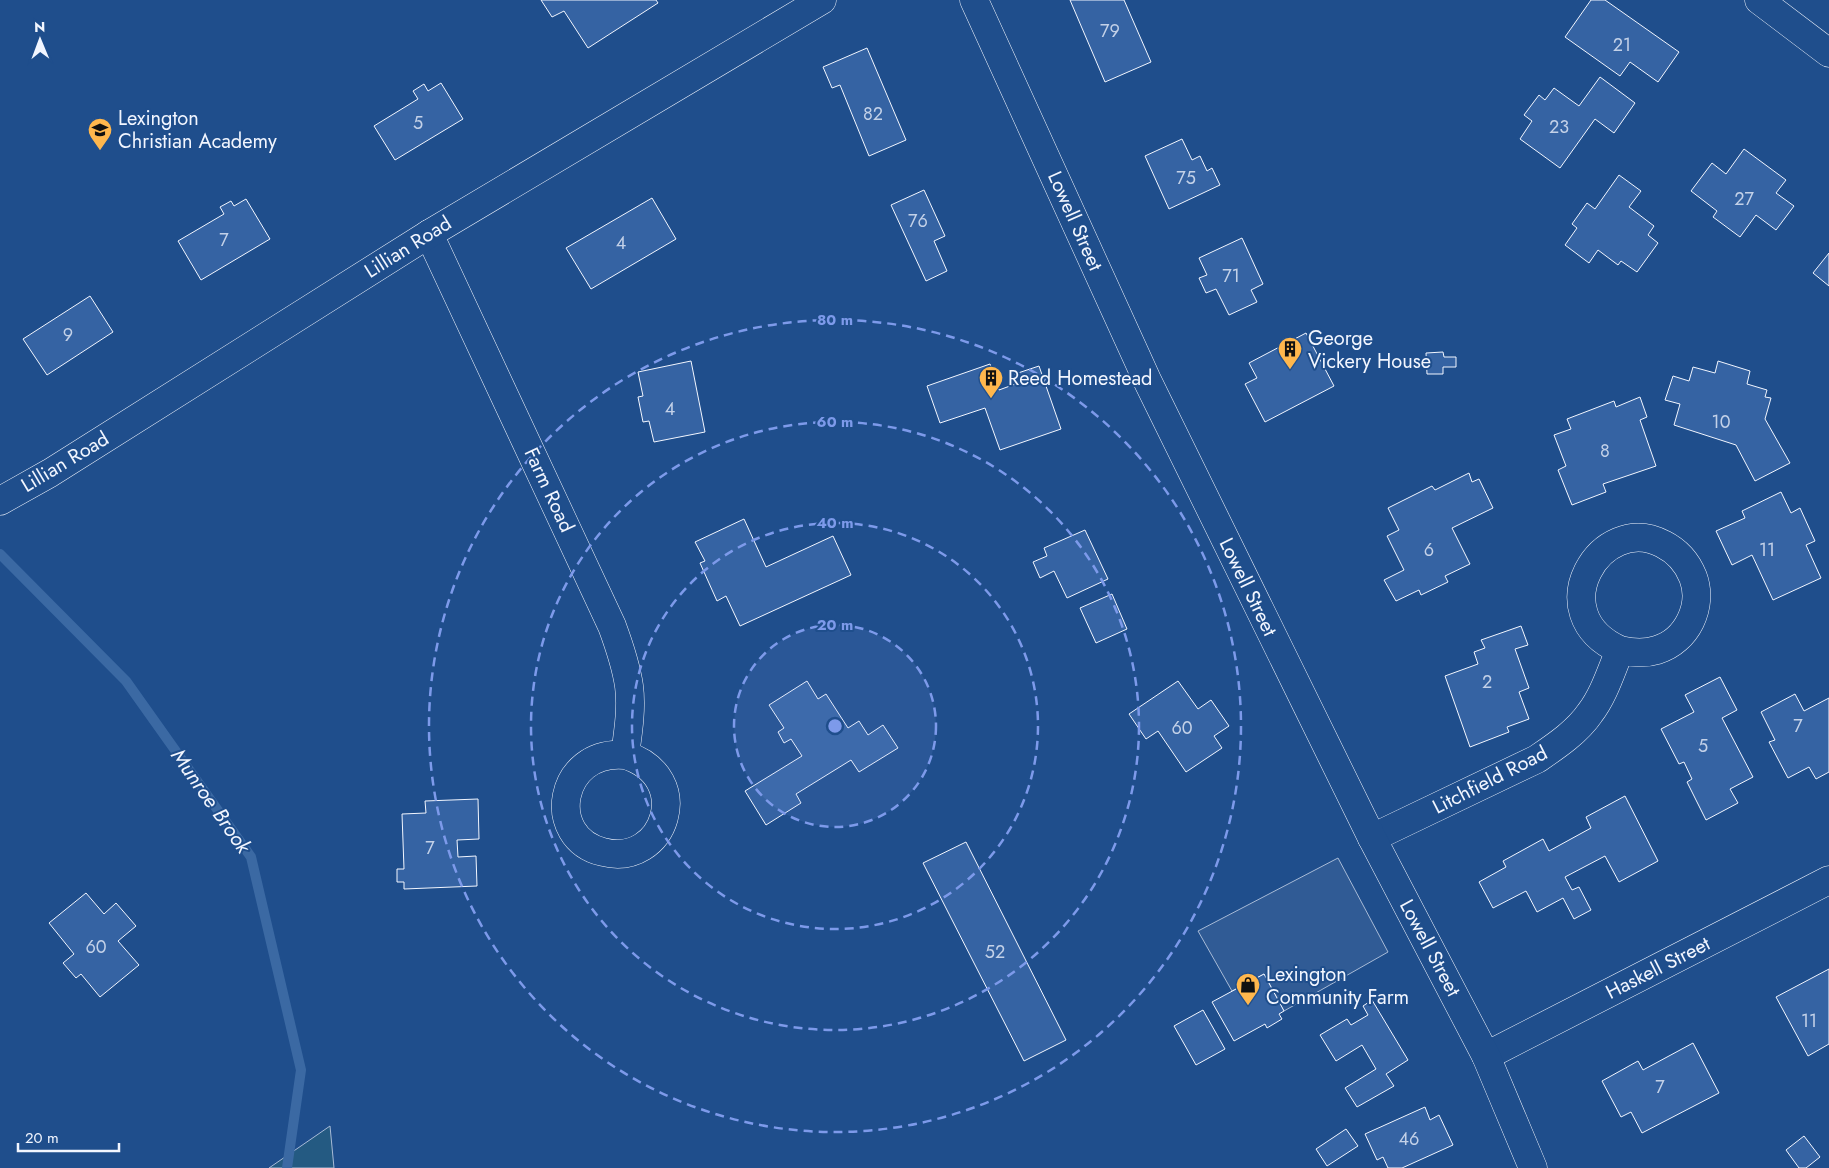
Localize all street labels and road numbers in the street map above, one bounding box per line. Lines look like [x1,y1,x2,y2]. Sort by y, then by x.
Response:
street label: Lowell Street [1040,167,1110,276]
street label: Lillian Road [359,209,457,285]
street label: Lillian Road [16,424,114,500]
street label: Farm Road [517,443,581,537]
street label: Lowell Street [1212,533,1284,641]
street label: Litchfield Road [1428,739,1552,821]
street label: Lowell Street [1392,894,1468,1002]
street label: Haskell Street [1601,929,1715,1007]

